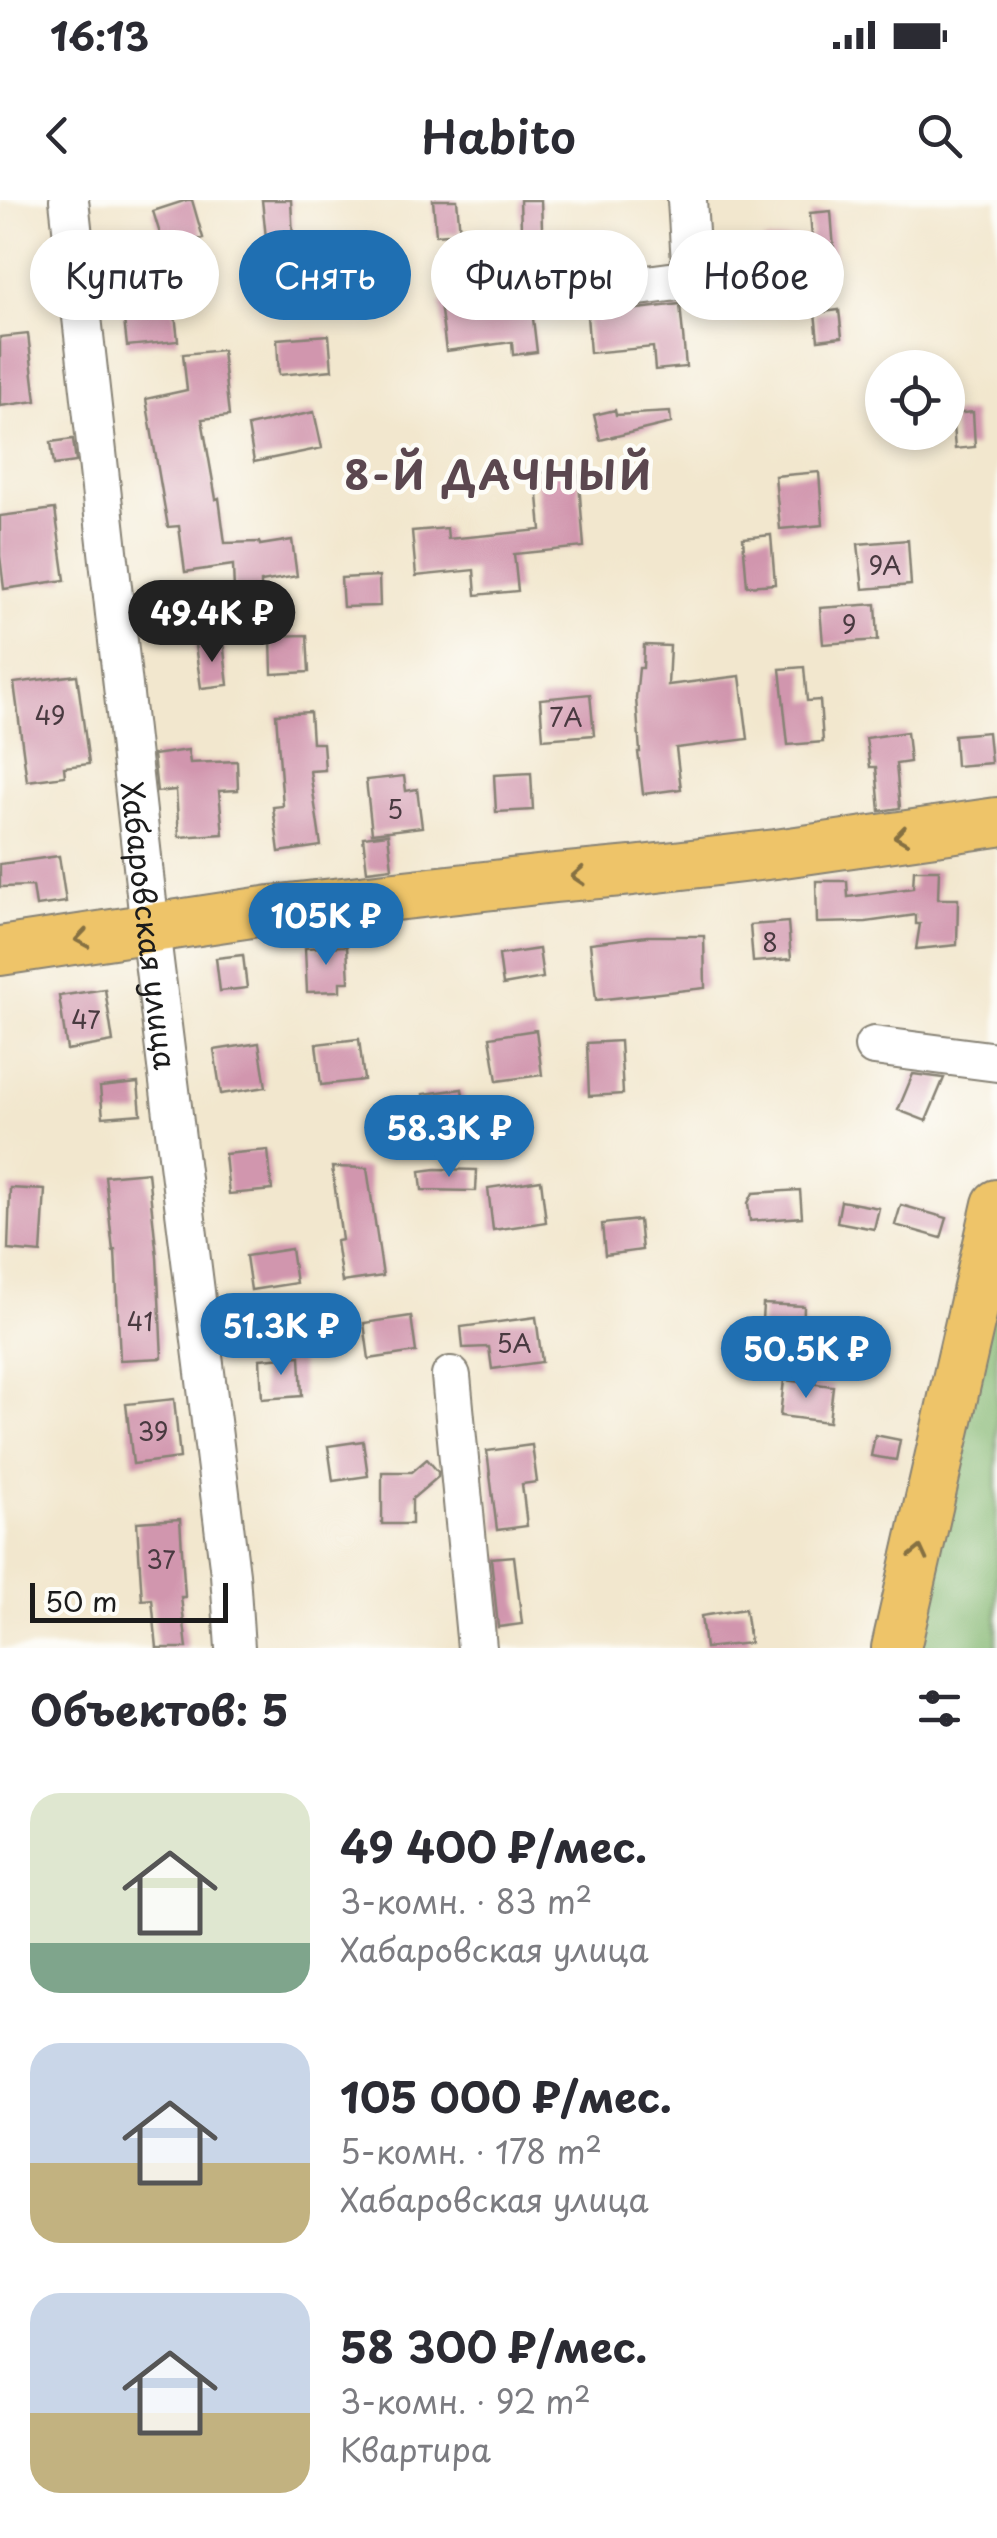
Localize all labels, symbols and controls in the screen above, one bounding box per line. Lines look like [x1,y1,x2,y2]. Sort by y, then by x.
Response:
text: 16:13 [50,7,149,64]
text: Habito [421,101,576,169]
icon: back [30,108,85,163]
icon: search [912,108,967,163]
chip: Купить [30,230,219,320]
chip: Снять [239,230,411,320]
chip: Фильтры [431,230,648,320]
chip: Новое [668,230,844,320]
map controls [865,350,965,450]
button: locate [865,350,965,450]
district label: 8-Й ДАЧНЫЙ [344,443,654,504]
house number: 9А [869,546,901,584]
pin: 49.4K ₽ [120,580,304,665]
text: 49.4K ₽ [150,588,274,636]
house number: 9 [842,605,856,643]
house number: 49 [35,696,65,734]
house number: 7А [549,698,583,736]
street label: Хабаровская улица [111,779,190,1072]
house number: 5 [387,790,403,828]
one-way arrow [892,824,909,845]
one-way arrow [570,864,586,886]
pin: 105K ₽ [245,883,407,968]
text: 105K ₽ [271,891,381,939]
house number: 8 [762,923,778,961]
one-way arrow [74,928,91,949]
house number: 47 [71,1000,101,1038]
pin: 58.3K ₽ [357,1095,541,1180]
text: 58.3K ₽ [386,1103,512,1151]
pin: 51.3K ₽ [189,1293,373,1378]
text: 51.3K ₽ [223,1301,339,1349]
house number: 41 [127,1302,153,1340]
pin: 50.5K ₽ [714,1316,898,1401]
house number: 5А [496,1324,532,1362]
text: 50.5K ₽ [743,1324,869,1372]
house number: 39 [138,1412,168,1450]
house number: 37 [146,1540,176,1578]
one-way arrow [907,1545,928,1562]
scale bar [30,1578,228,1622]
text: 50 m [45,1579,118,1622]
text: Объектов: 5 [30,1677,289,1740]
icon: filters [912,1681,967,1736]
text: 49 400 ₽/мес. [340,1814,647,1877]
icon: home [110,1833,230,1953]
text: 3-комн. · 83 m² [340,1877,592,1925]
text: Хабаровская улица [340,1925,649,1973]
text: 105 000 ₽/мес. [340,2064,672,2127]
icon: home [110,2083,230,2203]
text: 5-комн. · 178 m² [340,2127,602,2175]
text: Хабаровская улица [340,2175,649,2223]
text: 58 300 ₽/мес. [340,2314,647,2377]
icon: home [110,2333,230,2453]
text: 3-комн. · 92 m² [340,2377,591,2425]
text: Квартира [340,2425,491,2473]

